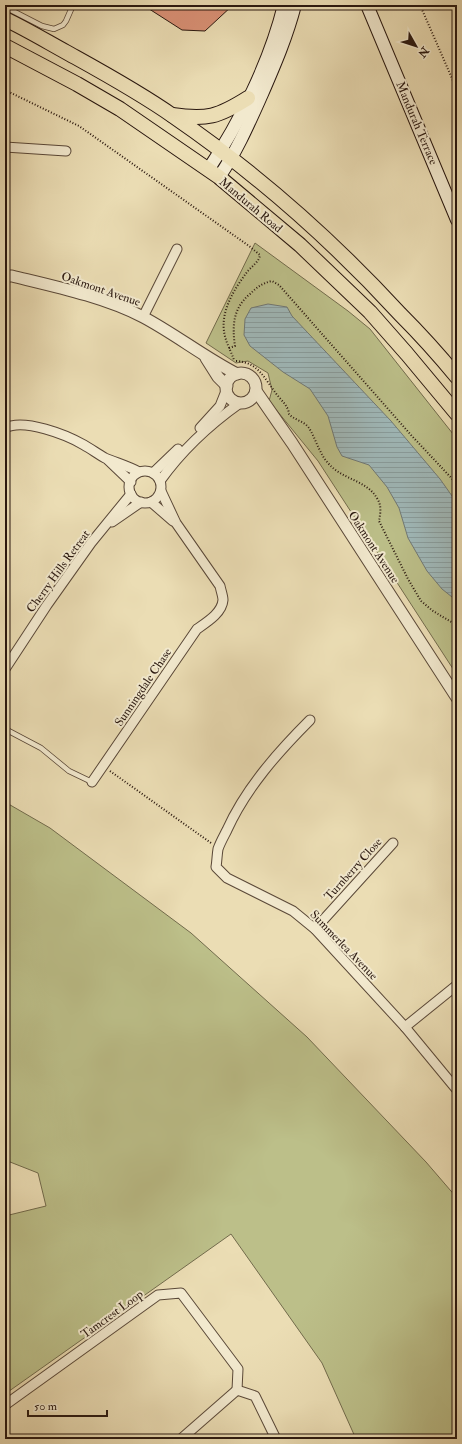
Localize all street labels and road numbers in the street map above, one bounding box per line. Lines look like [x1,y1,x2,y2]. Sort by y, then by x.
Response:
street label: Mandurah Terrace [392,79,441,167]
street label: Mandurah Road [216,175,285,236]
street label: Oakmont Avenue [59,269,142,310]
street label: Oakmont Avenue [345,508,402,586]
street label: Cherry Hills Retreat [23,527,93,615]
street label: Sunningdale Chase [112,645,175,729]
street label: Turnberry Close [321,835,385,904]
street label: Summerlea Avenue [307,907,381,983]
street label: Tamcrest Loop [78,1287,146,1342]

